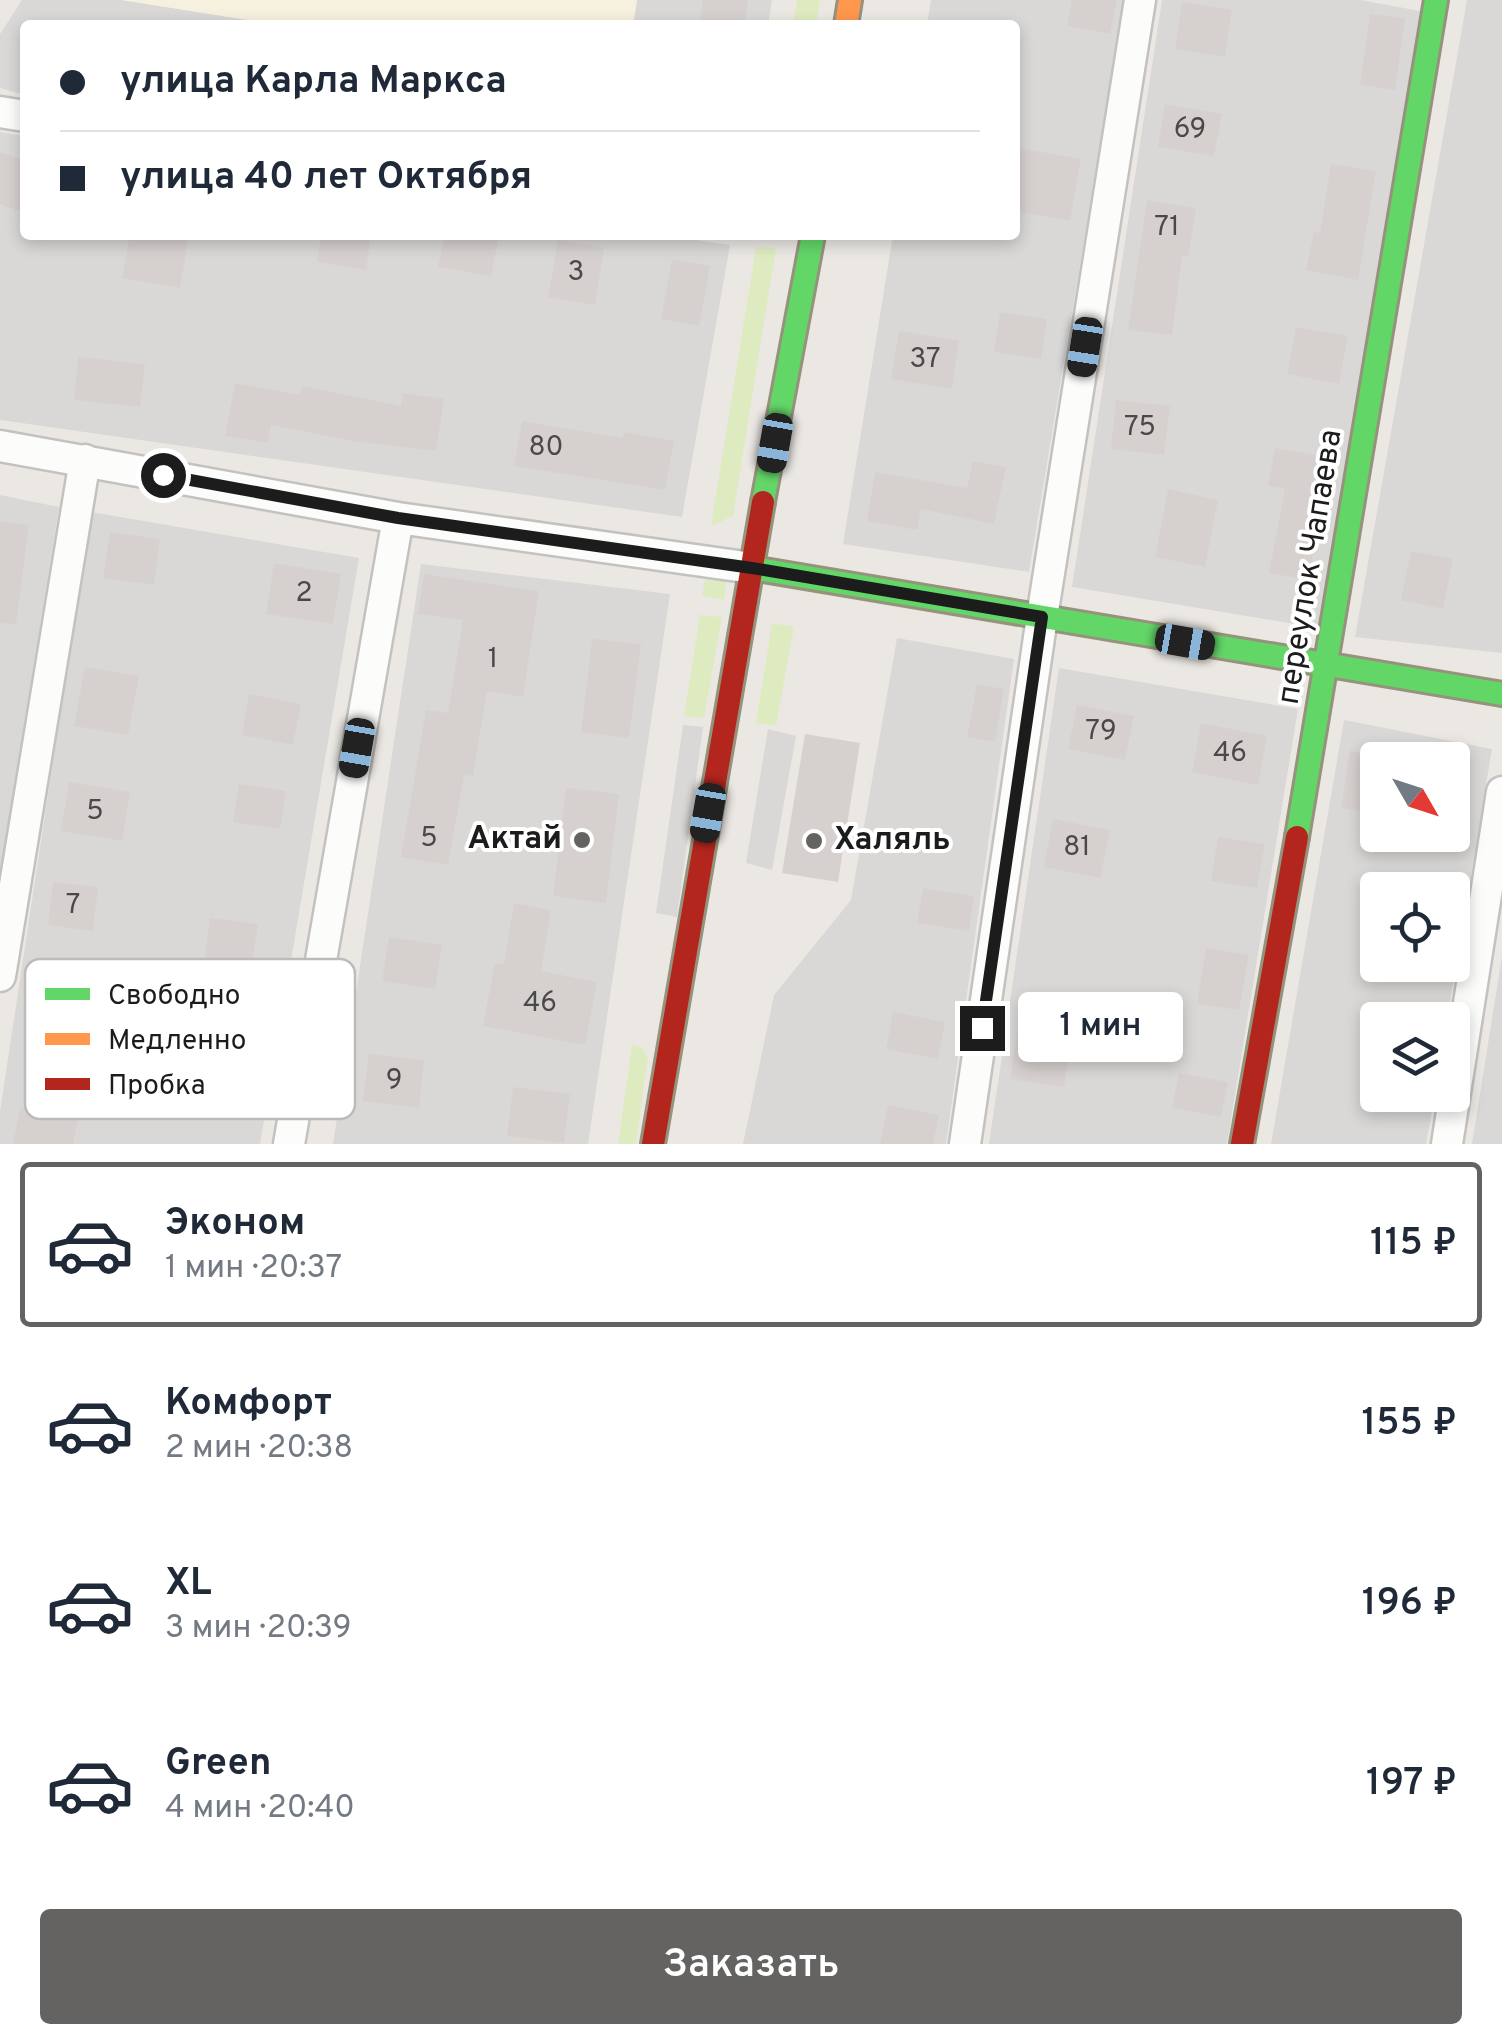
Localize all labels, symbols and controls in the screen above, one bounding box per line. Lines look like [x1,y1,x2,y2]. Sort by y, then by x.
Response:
text: улица Карла Маркса [120,58,507,107]
house number: 69 [1174,112,1206,148]
text: улица 40 лет Октября [120,154,532,203]
house number: 71 [1154,210,1180,246]
house number: 3 [568,255,584,291]
car [1065,315,1105,379]
house number: 37 [909,342,941,378]
house number: 75 [1124,410,1156,446]
car [755,411,795,475]
street label: переулок Чапаева [1270,427,1352,707]
house number: 80 [529,430,563,466]
route start [141,453,186,498]
house number: 2 [295,576,313,612]
car [1153,622,1217,662]
house number: 1 [488,642,498,678]
house number: 79 [1085,714,1117,750]
car [337,716,377,780]
house number: 46 [1213,736,1247,772]
north arrow [1360,742,1470,852]
map controls [1360,742,1470,1112]
car [688,781,728,845]
house number: 5 [86,794,104,830]
place label: Актай [468,820,562,860]
house number: 5 [420,821,438,857]
place label: Халяль [834,821,950,861]
marker: Актай [571,829,593,851]
marker: Халяль [803,830,825,852]
house number: 81 [1063,830,1091,866]
button: locate [1360,872,1470,982]
house number: 7 [66,888,80,924]
legend [25,959,355,1119]
text: Свободно [108,979,240,1015]
house number: 46 [523,986,557,1022]
callout: 1 мин [1017,993,1182,1063]
button: layers [1360,1002,1470,1112]
route end [960,1006,1005,1051]
text: 1 мин [1060,1007,1141,1047]
text: Медленно [108,1024,246,1060]
house number: 9 [386,1063,402,1099]
text: Пробка [108,1069,206,1105]
icon: car [45,1200,135,1290]
text: Эконом [165,1200,305,1249]
text: 115 ₽ [1370,1220,1457,1269]
text: 1 мин · 20:37 [165,1249,342,1289]
icon: car [45,1380,135,1470]
text: Комфорт [165,1380,332,1429]
text: 155 ₽ [1361,1400,1457,1449]
text: 2 мин · 20:38 [165,1429,353,1469]
icon: car [45,1560,135,1650]
text: XL [165,1560,212,1609]
text: 196 ₽ [1362,1580,1457,1629]
text: 3 мин · 20:39 [165,1609,352,1649]
icon: car [45,1740,135,1830]
text: Green [165,1740,271,1789]
text: 197 ₽ [1366,1760,1457,1809]
text: 4 мин · 20:40 [165,1789,355,1829]
button: Заказать [40,1909,1462,2024]

